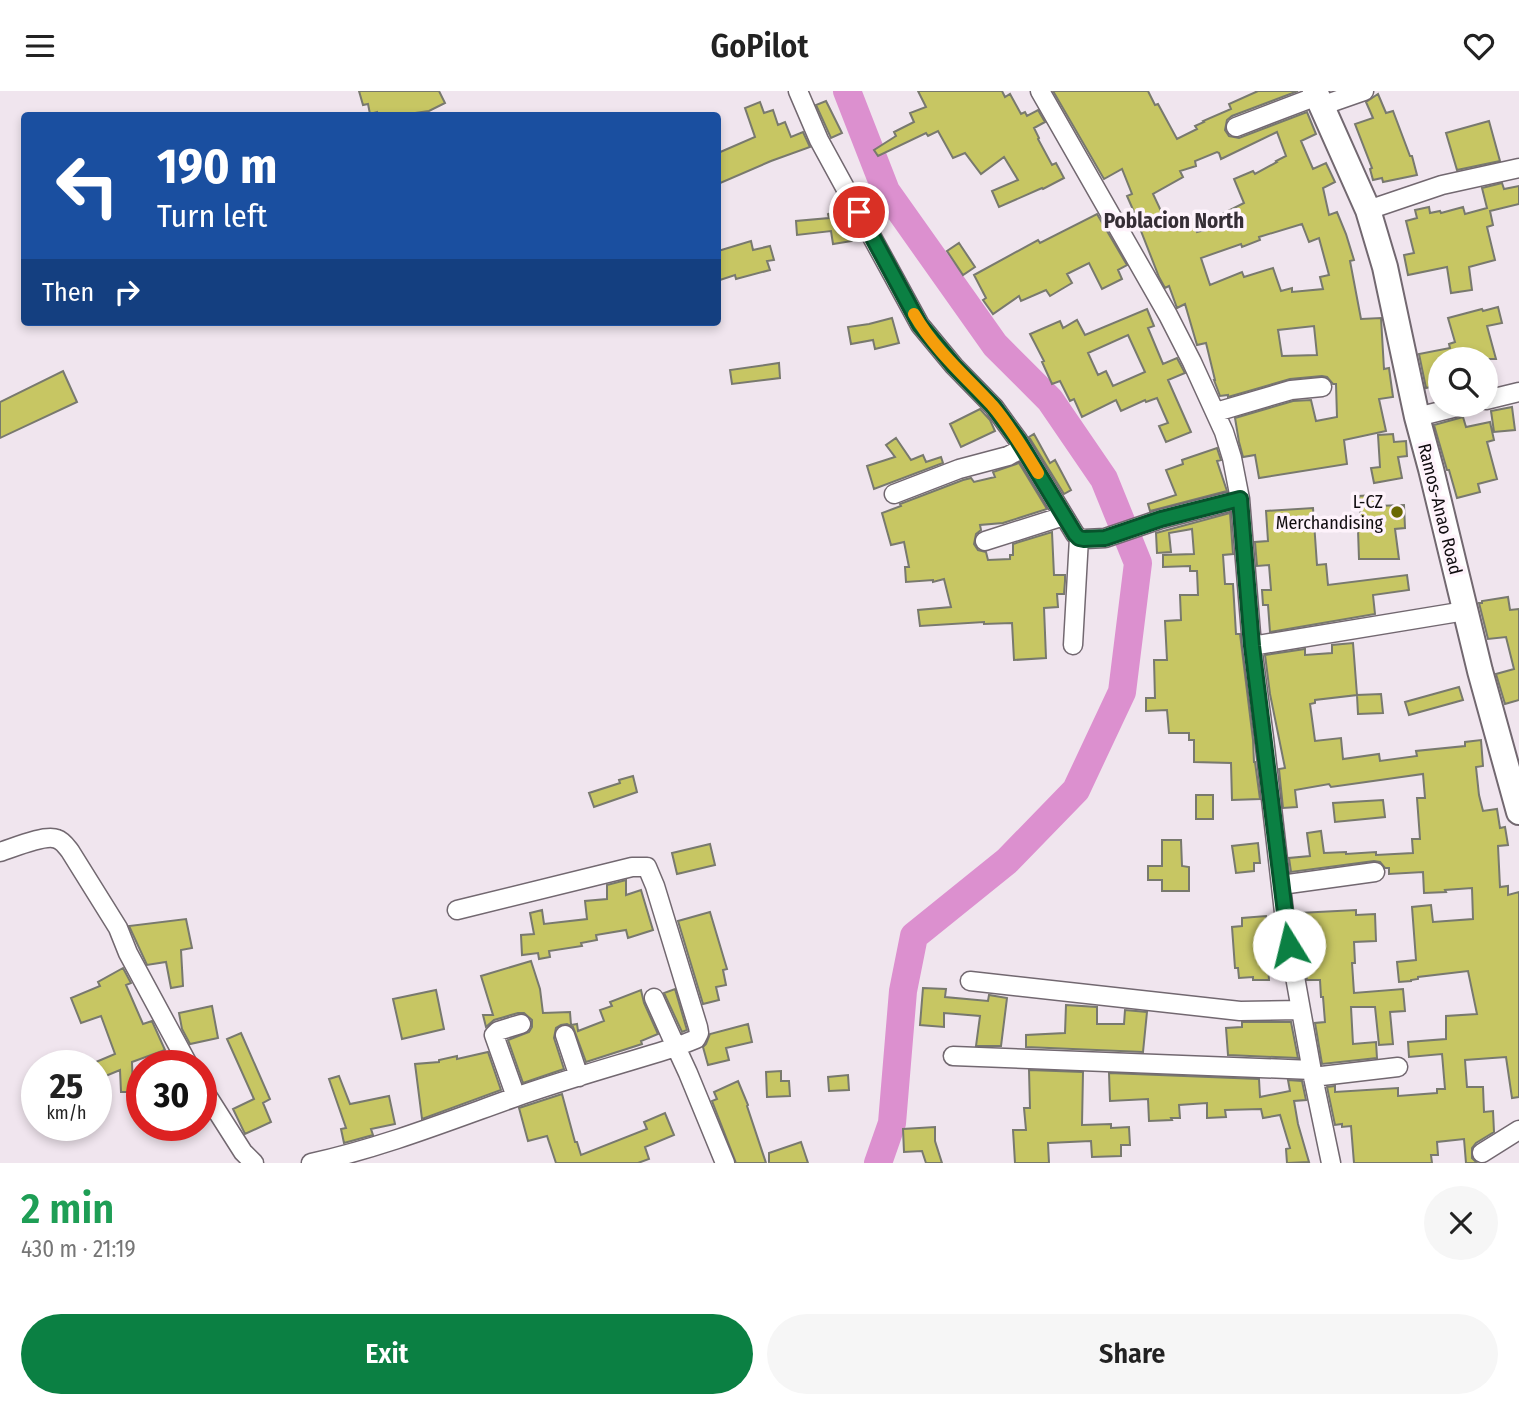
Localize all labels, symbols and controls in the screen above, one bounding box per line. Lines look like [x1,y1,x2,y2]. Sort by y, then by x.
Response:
icon: menu [21,27,59,65]
text: GoPilot [711,27,808,65]
icon: heart [1460,27,1498,65]
text: 190 m [157,137,277,196]
icon: left [42,140,133,231]
pin [829,182,889,242]
icon: arrive [840,193,878,231]
text: Turn left [157,197,267,235]
district label: Poblacion North [1104,208,1244,234]
icon: right [108,273,146,311]
text: Then [42,277,94,308]
map controls [1428,347,1498,417]
button: search [1428,347,1498,417]
street label: Ramos-Anao Road [1413,441,1467,577]
place label: L-CZ Merchandising [1276,491,1384,534]
marker: L-CZ Merchandising [1389,504,1405,520]
position arrow [1252,908,1326,982]
speed limit sign: 30 [126,1050,217,1141]
text: 25 [50,1065,83,1107]
text: km/h [46,1102,87,1124]
text: 2 min [21,1184,114,1234]
button: close [1424,1186,1498,1260]
text: 430 m · 21:19 [21,1235,136,1263]
button: Exit [21,1314,753,1394]
button: Share [767,1314,1498,1394]

